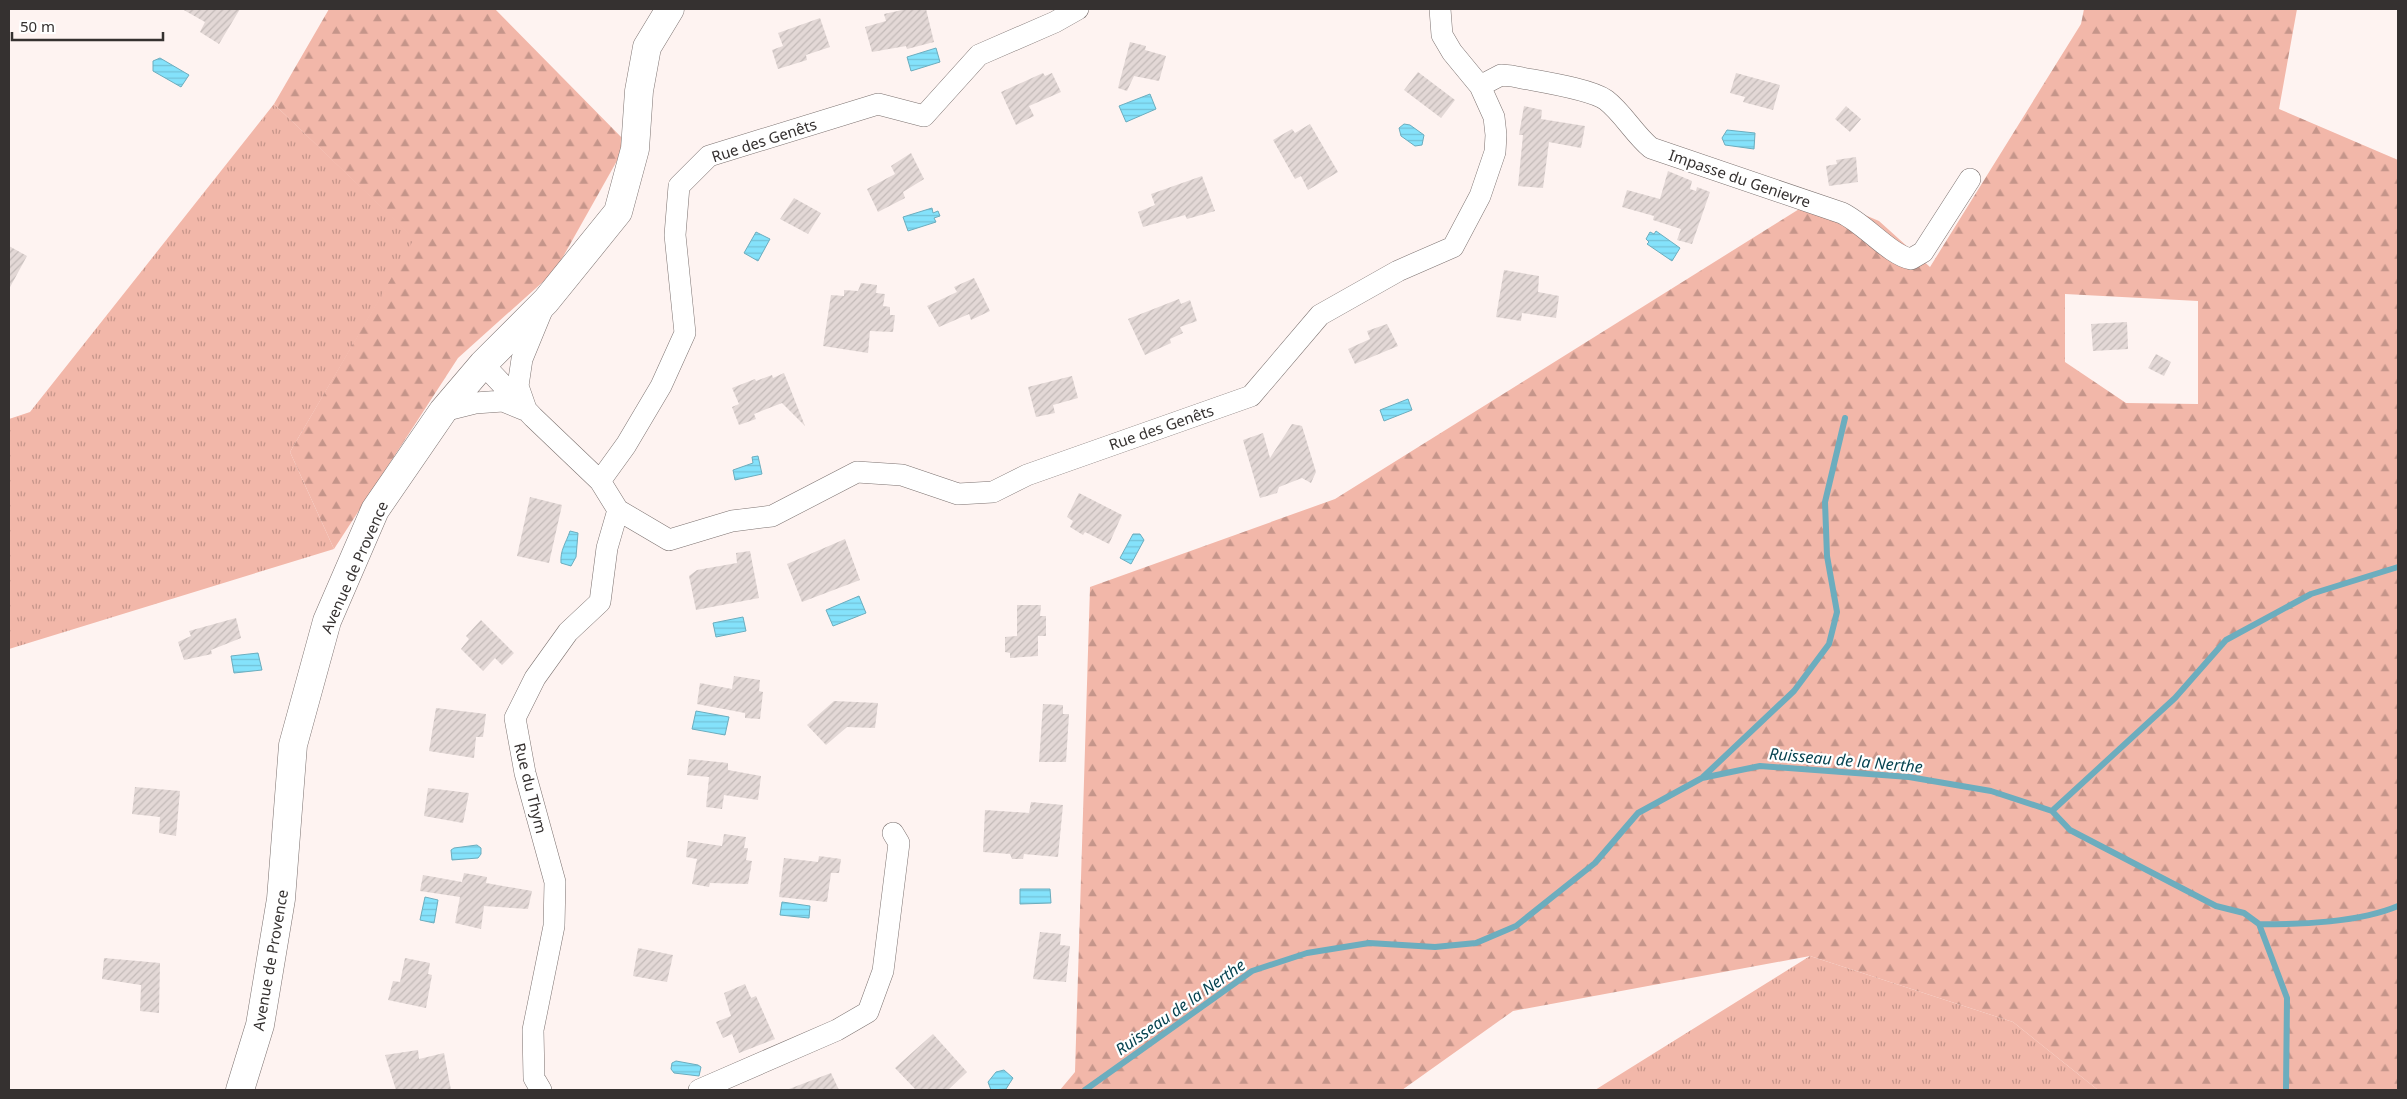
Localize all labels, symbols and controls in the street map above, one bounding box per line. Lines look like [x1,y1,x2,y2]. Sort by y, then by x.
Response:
scale bar [12,10,164,42]
text: 50 m [20,16,55,36]
street label: Rue des Genêts [709,114,819,166]
street label: Impasse du Genievre [1667,144,1813,212]
street label: Rue des Genêts [1106,400,1216,454]
street label: Avenue de Provence [316,498,392,636]
street label: Rue du Thym [510,741,552,835]
water label: Ruisseau de la Nerthe [1768,742,1924,778]
street label: Avenue de Provence [248,888,292,1032]
water label: Ruisseau de la Nerthe [1111,954,1249,1060]

